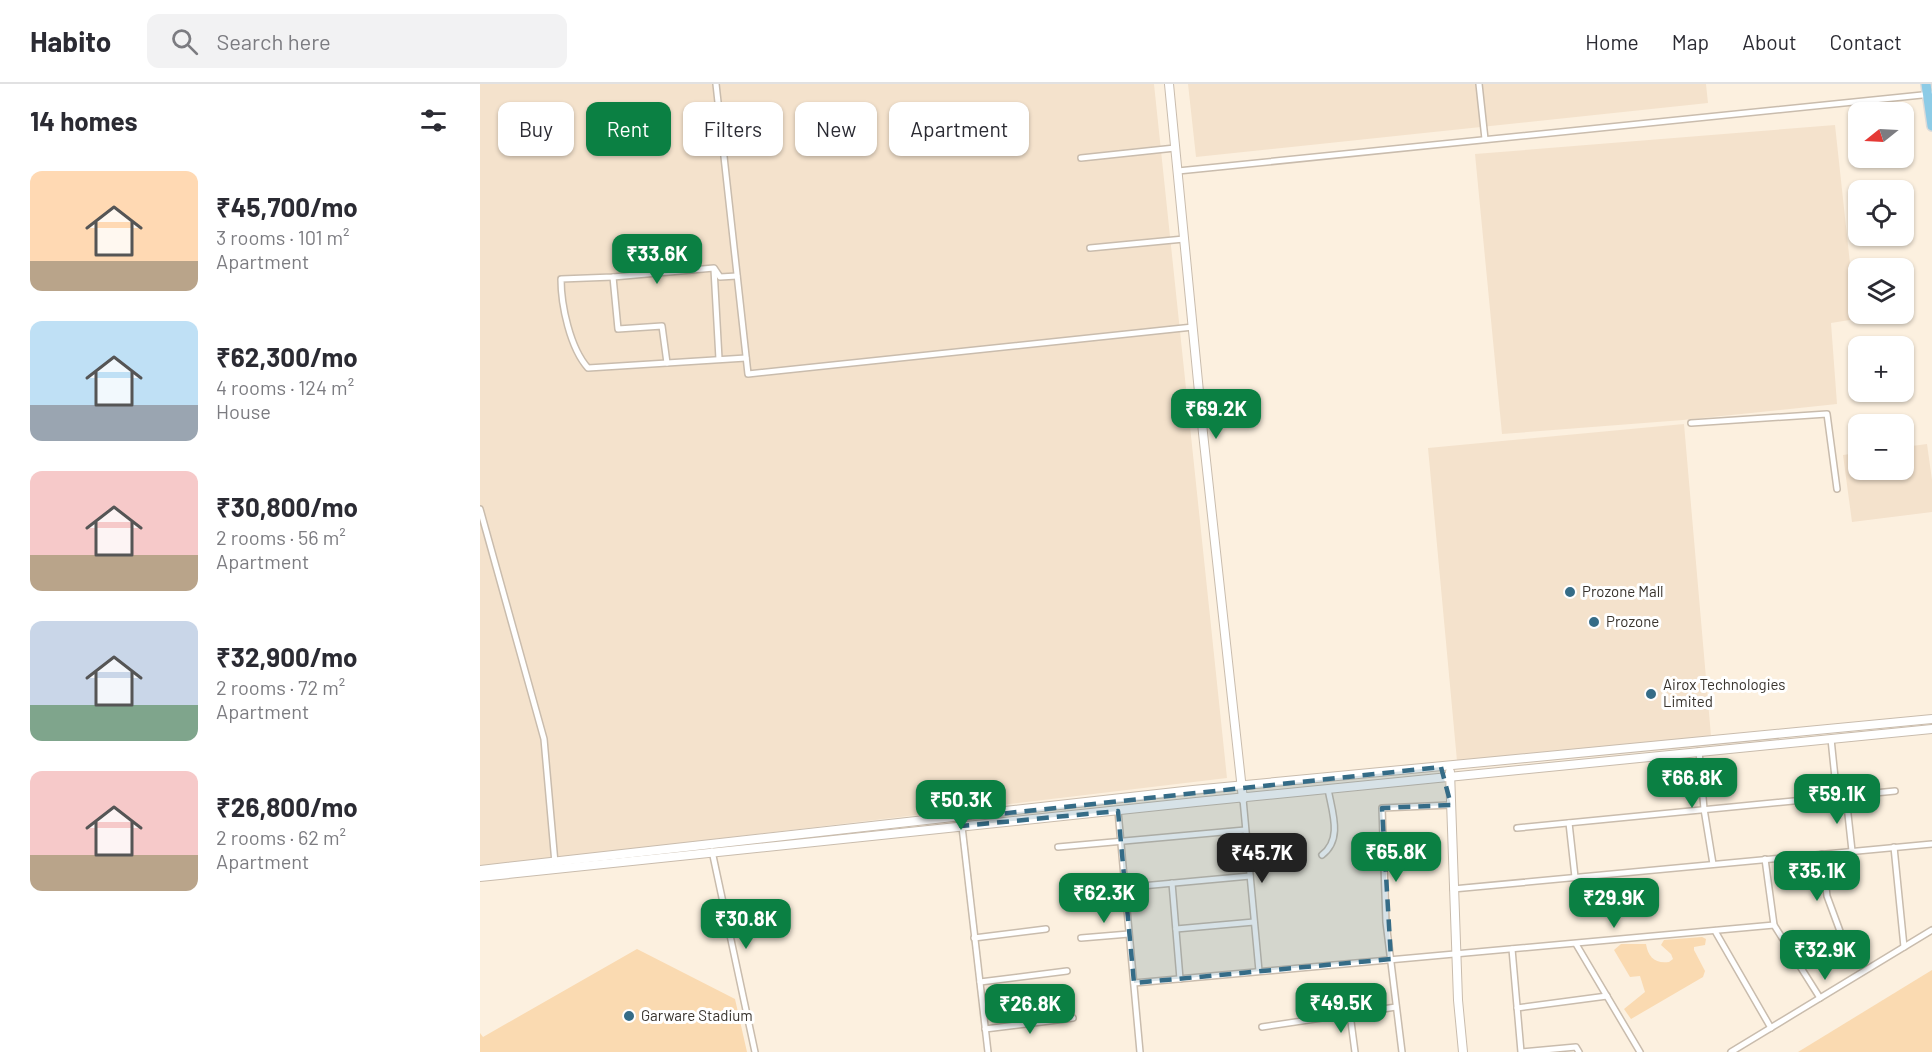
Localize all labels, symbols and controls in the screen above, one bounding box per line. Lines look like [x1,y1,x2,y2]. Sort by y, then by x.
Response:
search box [147,14,567,68]
text: Habito [30,24,111,58]
icon: search [168,25,201,58]
text: Search here [216,28,331,54]
text: Home [1585,29,1639,54]
text: Map [1672,29,1709,54]
text: About [1742,29,1797,54]
text: Contact [1830,29,1902,54]
chip: Buy [498,102,574,156]
chip: Rent [586,102,671,156]
chip: Filters [683,102,783,156]
chip: New [795,102,877,156]
chip: Apartment [889,102,1029,156]
north arrow [1848,102,1914,168]
map controls [1848,102,1914,480]
icon: filters [417,104,450,137]
text: 14 homes [30,105,137,136]
button: locate [1848,180,1914,246]
text: ₹45,700/mo [216,191,358,222]
icon: home [78,195,150,267]
text: 3 rooms · 101 m² [216,225,349,249]
pin: ₹33.6K [608,234,706,285]
text: ₹33.6K [626,241,688,265]
text: Apartment [216,249,309,273]
button: layers [1848,258,1914,324]
button: + [1848,336,1914,402]
text: ₹62,300/mo [216,341,358,372]
icon: home [78,345,150,417]
text: 4 rooms · 124 m² [216,375,354,399]
pin: ₹69.2K [1167,389,1265,440]
text: ₹69.2K [1185,396,1247,420]
text: House [216,399,271,423]
button: − [1848,414,1914,480]
text: ₹30,800/mo [216,491,358,522]
icon: home [78,495,150,567]
text: 2 rooms · 56 m² [216,525,346,549]
text: Apartment [216,549,309,573]
place label: Prozone Mall [1582,582,1664,600]
marker: Prozone Mall [1563,585,1577,599]
place label: Prozone [1606,612,1659,630]
marker: Prozone [1587,615,1601,629]
text: ₹32,900/mo [216,641,357,672]
icon: home [78,645,150,717]
text: 2 rooms · 72 m² [216,675,345,699]
place label: Airox Technologies Limited [1663,675,1786,710]
marker: Airox Technologies Limited [1644,687,1658,701]
text: Apartment [216,699,309,723]
pin: ₹66.8K [1643,758,1741,809]
text: ₹66.8K [1661,765,1723,789]
pin: ₹59.1K [1788,774,1886,825]
pin: ₹50.3K [912,780,1010,831]
text: ₹59.1K [1808,781,1866,805]
text: ₹50.3K [930,787,992,811]
text: ₹26,800/mo [216,791,358,822]
icon: home [78,795,150,867]
text: 2 rooms · 62 m² [216,825,346,849]
pin: ₹65.8K [1347,832,1445,883]
pin: ₹45.7K [1213,833,1311,884]
text: ₹65.8K [1365,839,1427,863]
text: ₹45.7K [1231,840,1293,864]
text: Apartment [216,849,309,873]
pin: ₹35.1K [1768,851,1866,902]
text: ₹35.1K [1788,858,1846,882]
pin: ₹62.3K [1055,873,1153,924]
pin: ₹29.9K [1565,878,1663,929]
text: ₹62.3K [1073,880,1135,904]
text: ₹29.9K [1583,885,1645,909]
pin: ₹30.8K [697,899,795,950]
text: ₹30.8K [715,906,777,930]
pin: ₹32.9K [1776,930,1874,981]
text: ₹32.9K [1794,937,1856,961]
pin: ₹49.5K [1292,983,1390,1034]
pin: ₹26.8K [981,984,1079,1035]
text: ₹49.5K [1310,990,1372,1014]
text: ₹26.8K [999,991,1061,1015]
place label: Garware Stadium [641,1006,753,1024]
marker: Garware Stadium [622,1009,636,1023]

